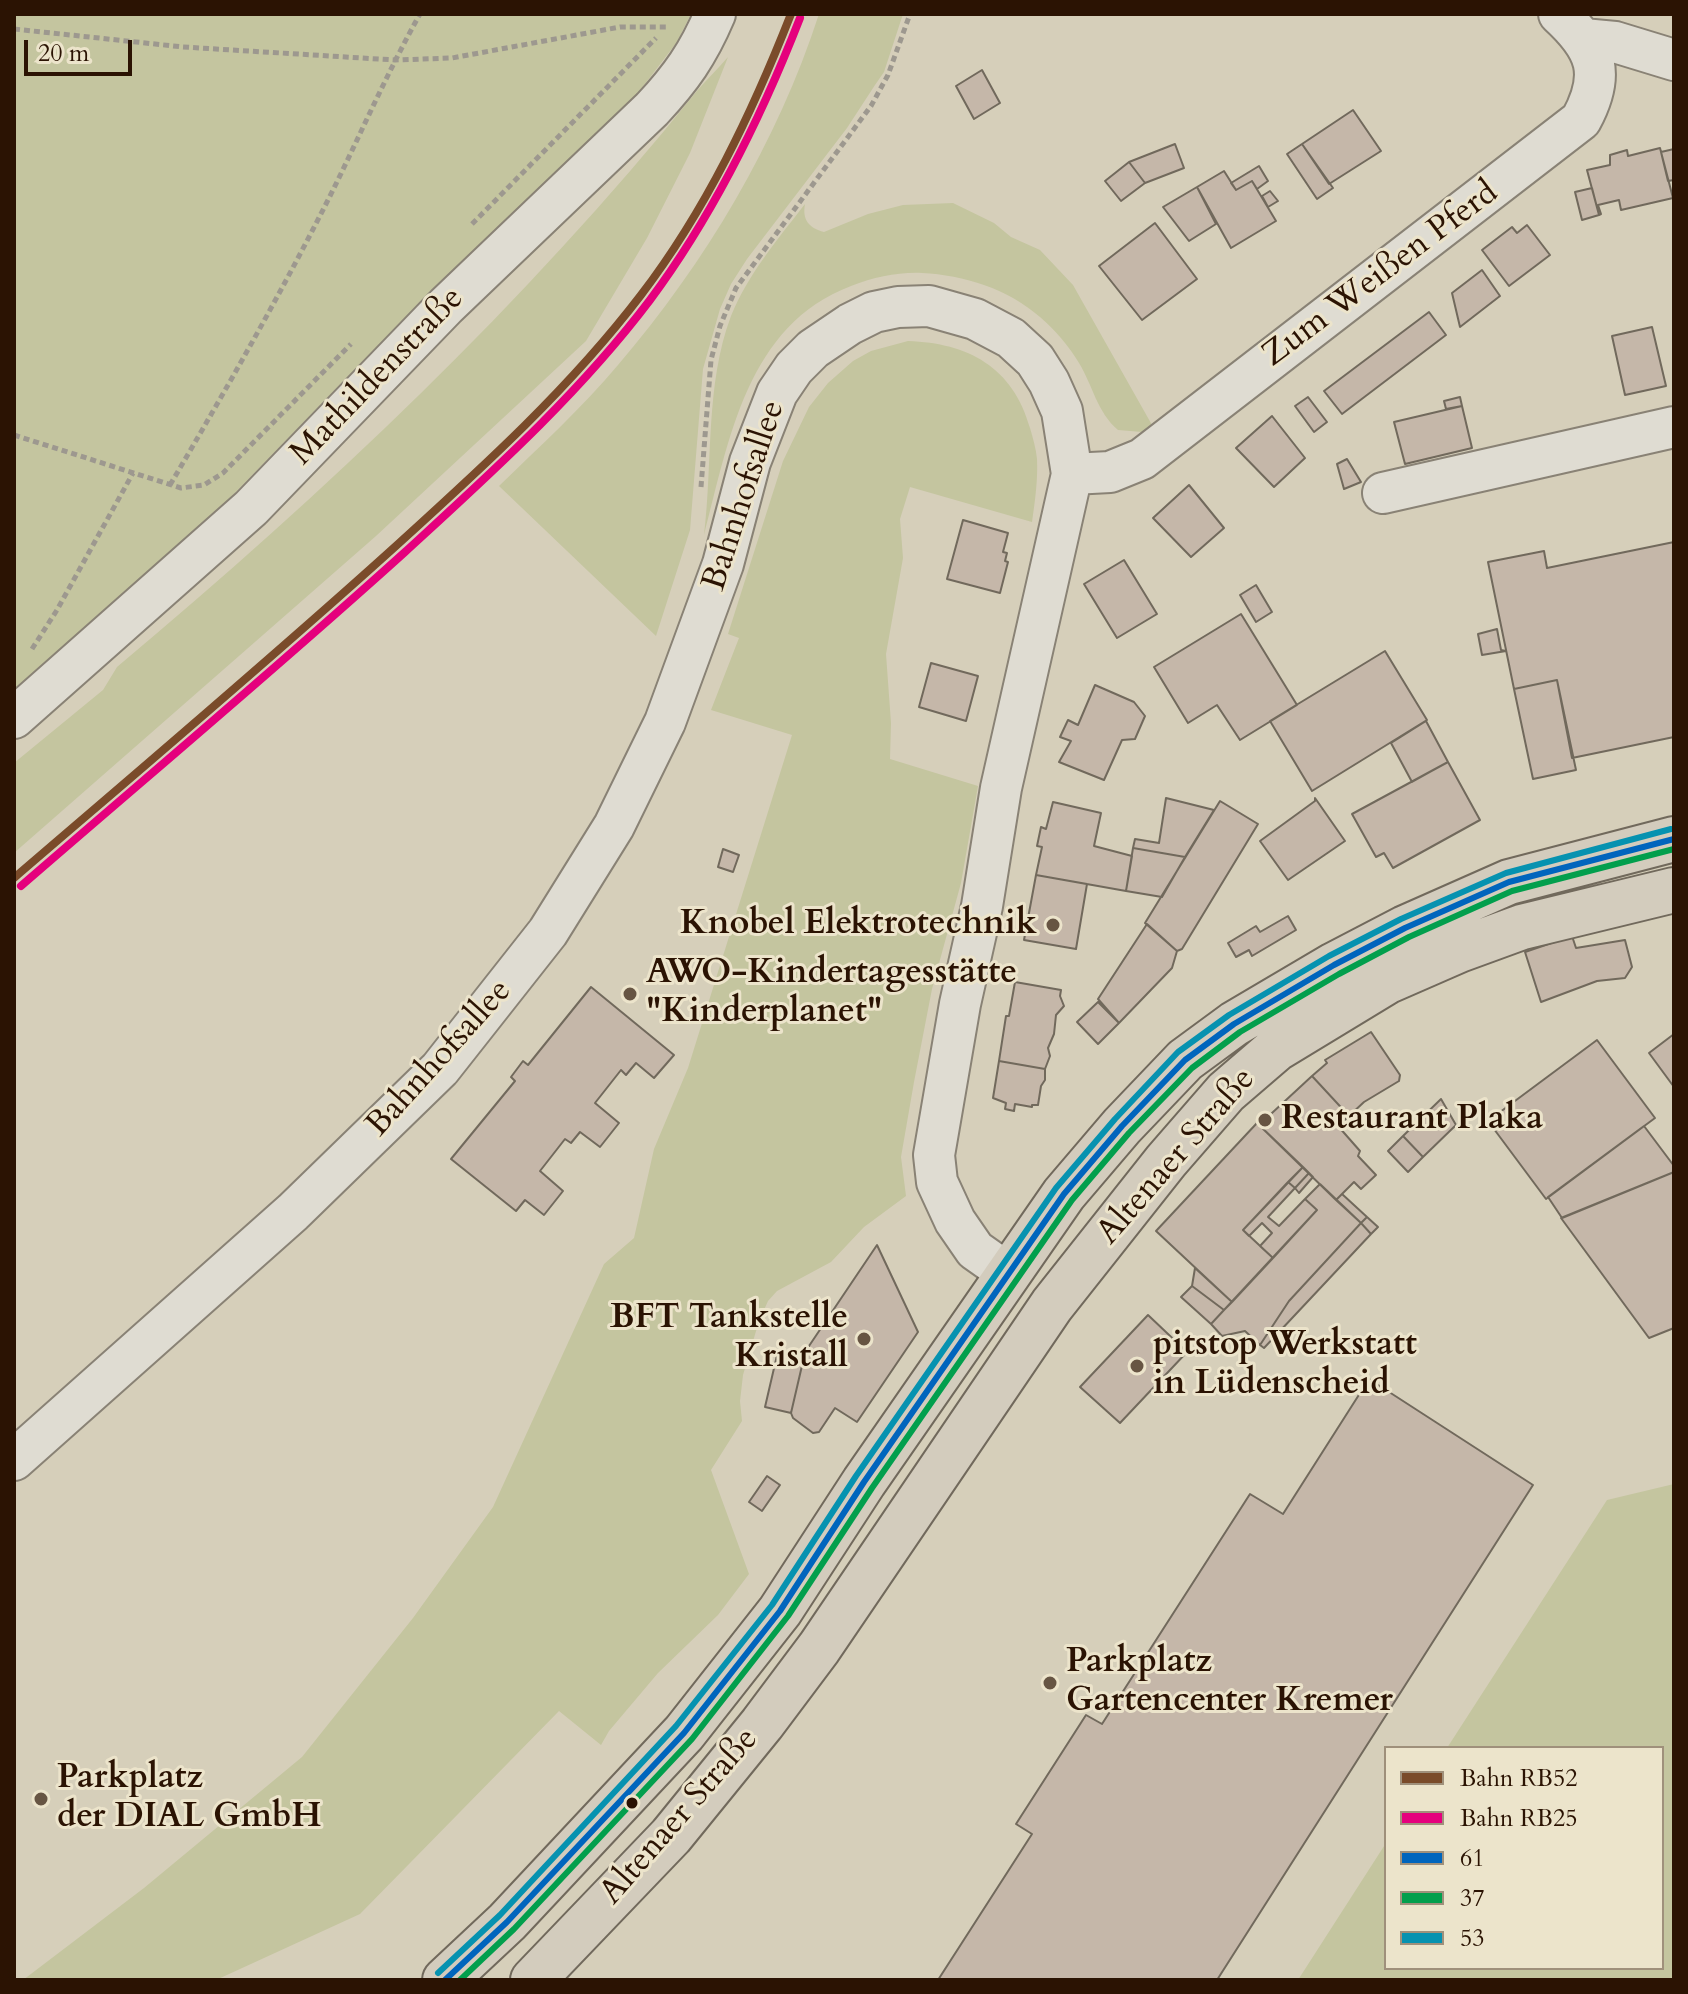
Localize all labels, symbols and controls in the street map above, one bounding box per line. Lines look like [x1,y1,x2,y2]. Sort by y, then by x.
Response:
scale bar [28,24,136,74]
text: 20 m [38,37,89,70]
street label: Zum Weißen Pferd [1255,173,1507,377]
street label: Mathildenstraße [283,279,473,475]
street label: Bahnhofsallee [695,396,795,596]
place label: Knobel Elektrotechnik [680,905,1037,945]
marker: Knobel Elektrotechnik [1044,916,1062,934]
place label: AWO-Kindertagesstätte "Kinderplanet" [646,954,1017,1034]
street label: Bahnhofsallee [359,972,521,1146]
marker: AWO-Kindertagesstätte "Kinderplanet" [621,985,639,1003]
street label: Altenaer Straße [1089,1060,1265,1254]
place label: Restaurant Plaka [1281,1100,1543,1140]
marker: Restaurant Plaka [1256,1111,1274,1129]
place label: BFT Tankstelle Kristall [610,1299,848,1378]
place label: pitstop Werkstatt in Lüdenscheid [1153,1326,1417,1406]
marker: BFT Tankstelle Kristall [855,1330,873,1348]
marker: pitstop Werkstatt in Lüdenscheid [1128,1357,1146,1375]
place label: Parkplatz Gartencenter Kremer [1066,1643,1393,1722]
marker: Parkplatz Gartencenter Kremer [1041,1674,1059,1692]
street label: Altenaer Straße [592,1720,768,1914]
legend [1384,1746,1664,1970]
place label: Parkplatz der DIAL GmbH [57,1759,321,1838]
text: Bahn RB52 [1460,1762,1577,1795]
marker: Parkplatz der DIAL GmbH [32,1790,50,1808]
unlabelled marker [624,1795,640,1811]
text: Bahn RB25 [1460,1802,1577,1835]
text: 61 [1460,1842,1485,1875]
text: 37 [1460,1882,1485,1915]
text: 53 [1460,1922,1485,1955]

